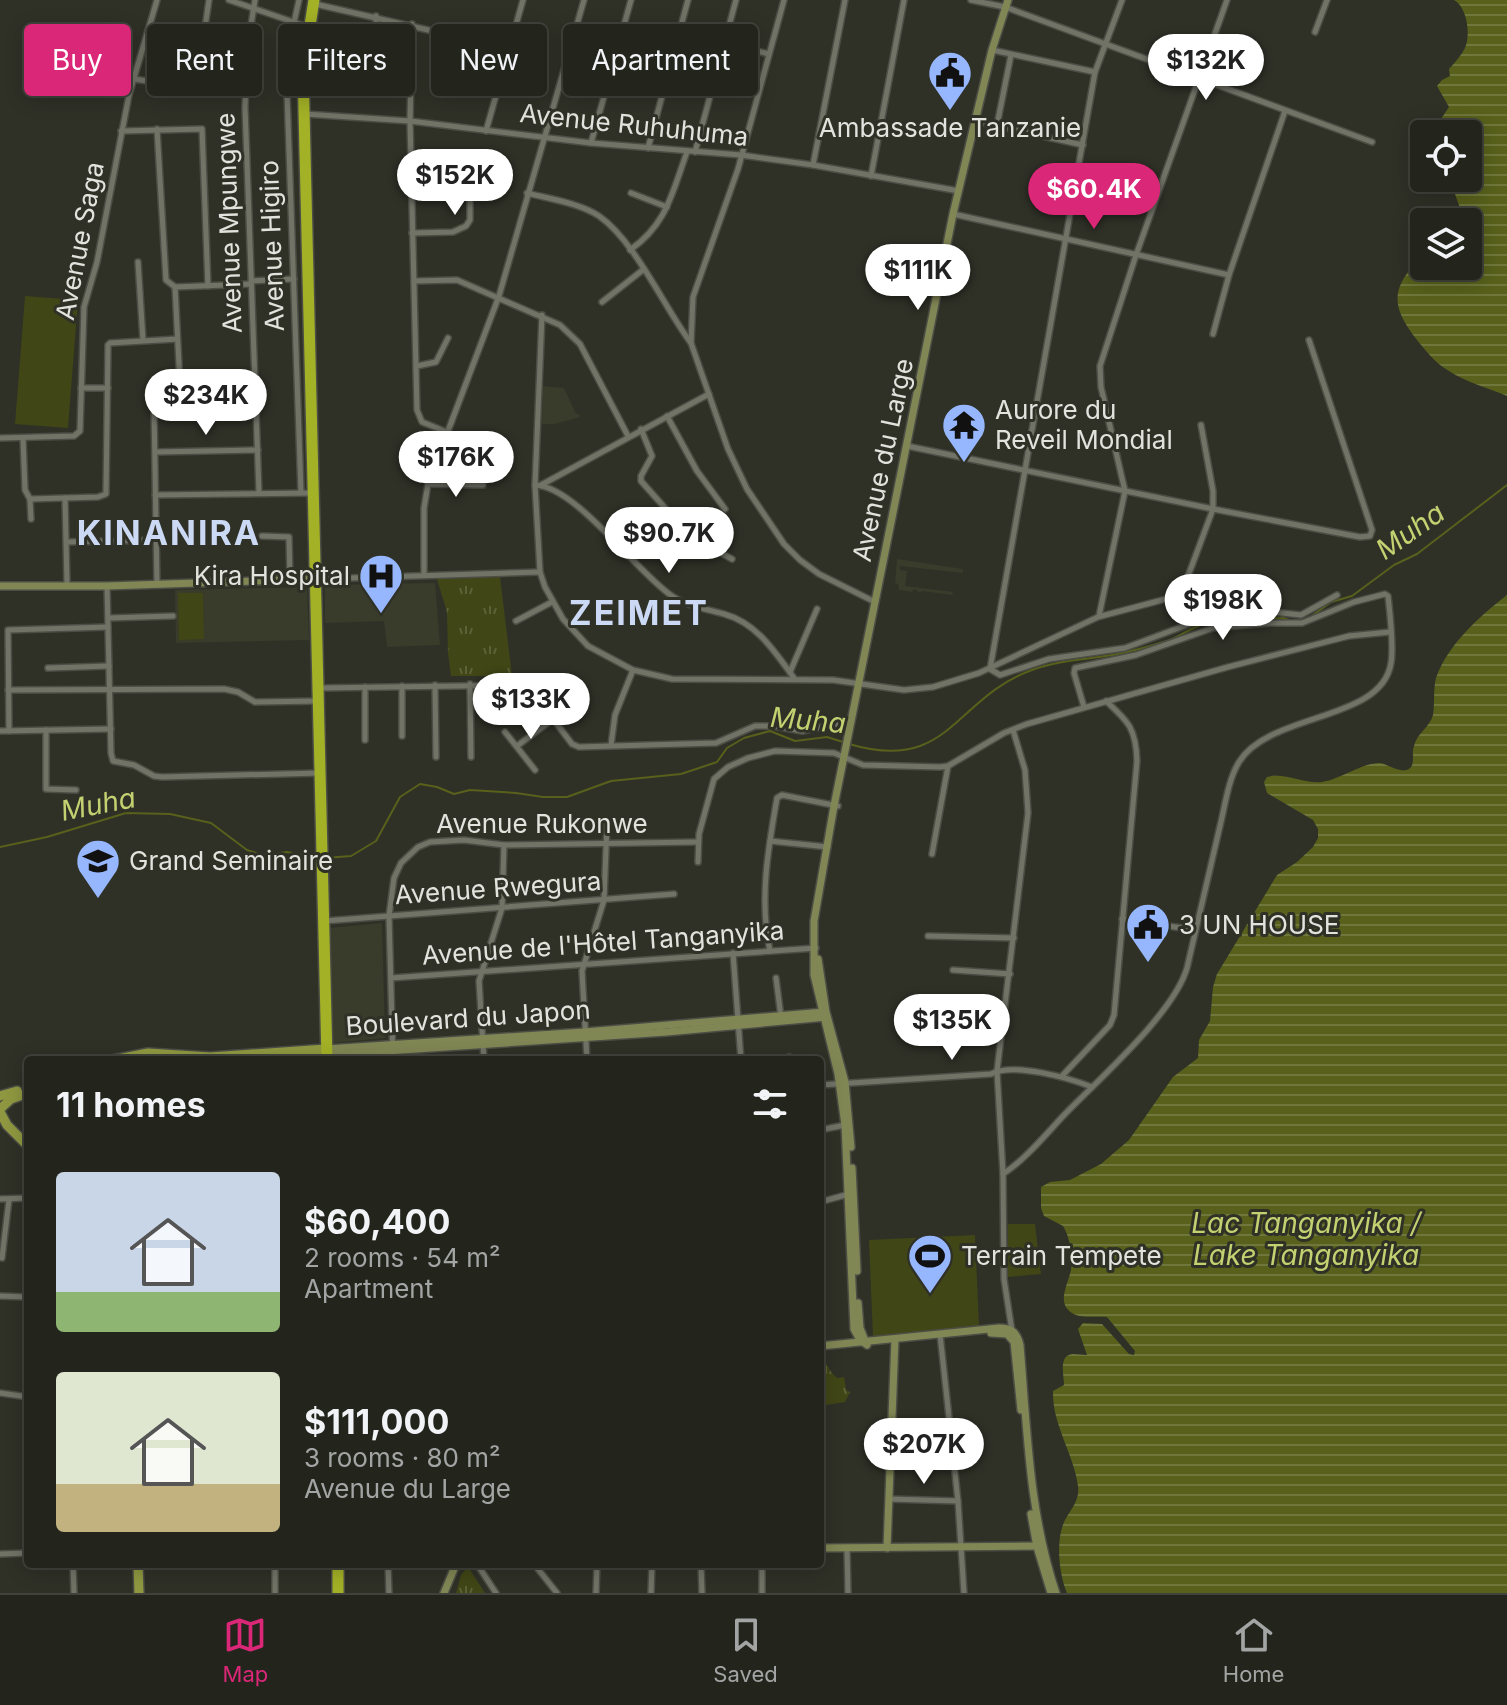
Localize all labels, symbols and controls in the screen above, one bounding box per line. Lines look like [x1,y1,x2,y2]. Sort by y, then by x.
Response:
chip: Buy [24,24,131,96]
chip: Rent [147,24,262,96]
chip: Filters [278,24,415,96]
chip: New [431,24,547,96]
chip: Apartment [563,24,758,96]
pin: $132K [1150,34,1262,102]
text: $132K [1166,44,1246,75]
public building icon: Ambassade Tanzanie [926,49,974,112]
street label: Avenue Ruhuhuma [518,97,750,152]
street label: Avenue Mpungwe [209,112,248,334]
place label: Ambassade Tanzanie [819,112,1081,143]
map controls [1410,120,1482,280]
button: locate [1410,120,1482,192]
pin: $152K [399,149,511,217]
street label: Avenue Saga [49,159,110,323]
text: $152K [415,159,495,190]
street label: Avenue Higiro [253,160,290,332]
pin: $60.4K [1029,163,1159,231]
text: $60.4K [1046,173,1142,204]
button: layers [1410,208,1482,280]
pin: $111K [862,244,974,312]
text: $111K [883,254,953,285]
street label: Avenue du Large [846,355,919,564]
pin: $234K [150,369,262,437]
text: $234K [163,379,249,410]
place label: Aurore du Reveil Mondial [995,394,1173,455]
temple icon: Aurore du Reveil Mondial [940,401,988,464]
pin: $176K [400,431,512,499]
text: $176K [417,441,495,472]
water label: Muha [1369,495,1451,567]
pin: $90.7K [604,507,734,575]
district label: KINANIRA [77,512,261,553]
text: $90.7K [623,517,715,548]
hospital icon: Kira Hospital [357,552,405,615]
place label: Kira Hospital [194,560,350,591]
pin: $198K [1167,574,1279,642]
text: $198K [1183,584,1263,615]
district label: ZEIMET [569,592,709,633]
pin: $133K [475,673,587,741]
text: $133K [491,683,571,714]
water label: Muha [769,700,847,740]
water label: Muha [58,780,138,828]
street label: Avenue Rukonwe [436,808,648,839]
school or university icon: Grand Seminaire [74,837,122,900]
place label: Grand Seminaire [129,845,333,876]
street label: Avenue Rwegura [394,865,602,910]
public building icon: 3 UN HOUSE [1124,901,1172,964]
place label: 3 UN HOUSE [1179,909,1339,940]
street label: Avenue de l'Hôtel Tanganyika [421,914,785,971]
street label: Boulevard du Japon [344,993,592,1042]
pin: $135K [896,994,1008,1062]
text: $135K [912,1004,992,1035]
icon: filters [748,1082,792,1126]
text: 11 homes [56,1084,206,1125]
text: $60,400 [304,1201,450,1242]
icon: home [120,1204,216,1300]
water label: Lac Tanganyika / Lake Tanganyika [1191,1206,1423,1272]
sports icon: Terrain Tempete [906,1232,954,1295]
place label: Terrain Tempete [961,1240,1162,1271]
text: 2 rooms · 54 m² [304,1242,501,1273]
text: Apartment [304,1273,433,1304]
text: $111,000 [304,1401,449,1442]
icon: home [120,1404,216,1500]
pin: $207K [868,1418,980,1486]
text: $207K [882,1428,966,1459]
text: 3 rooms · 80 m² [304,1442,501,1473]
text: Avenue du Large [304,1473,511,1504]
tab: Map [223,1613,268,1687]
tab: Saved [713,1613,778,1687]
tab: Home [1223,1613,1284,1687]

